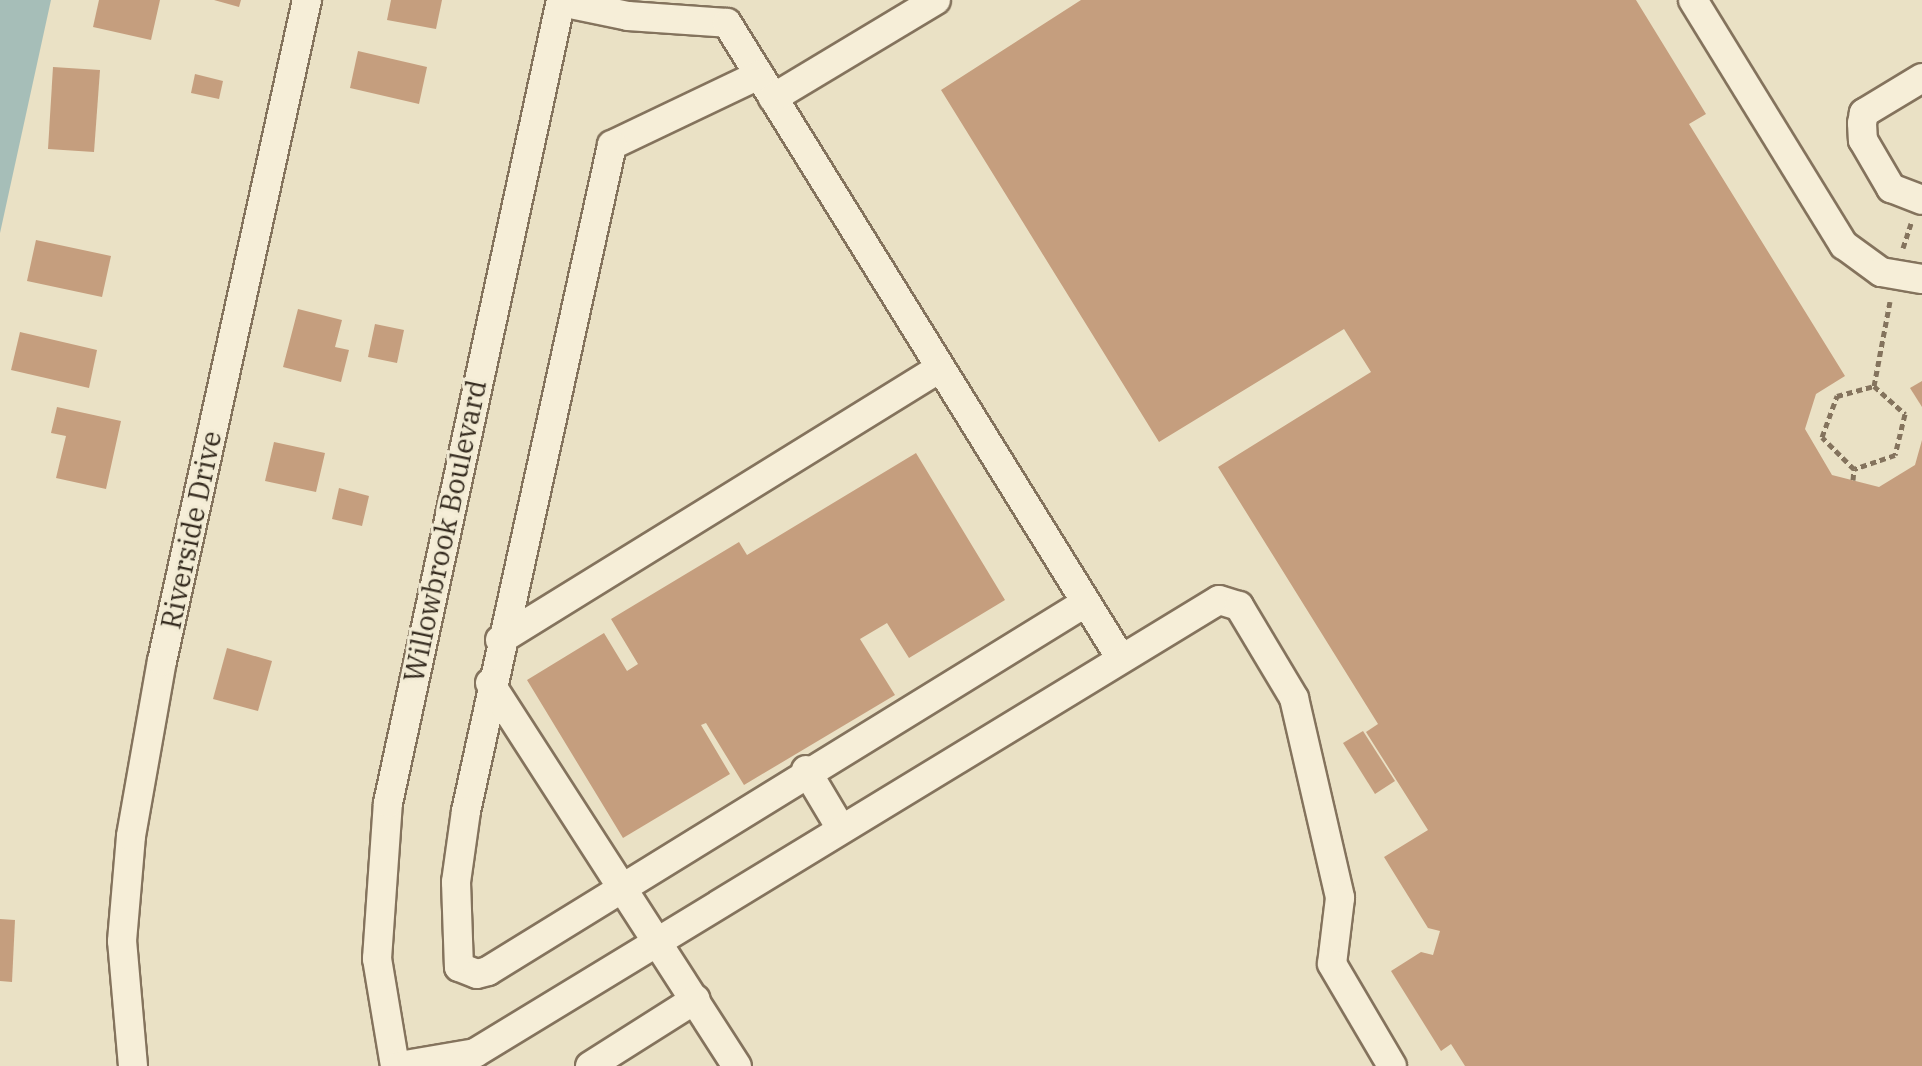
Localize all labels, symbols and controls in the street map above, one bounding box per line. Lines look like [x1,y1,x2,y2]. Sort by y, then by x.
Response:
street label: Willowbrook Boulevard [397,377,493,685]
street label: Riverside Drive [154,428,228,632]

